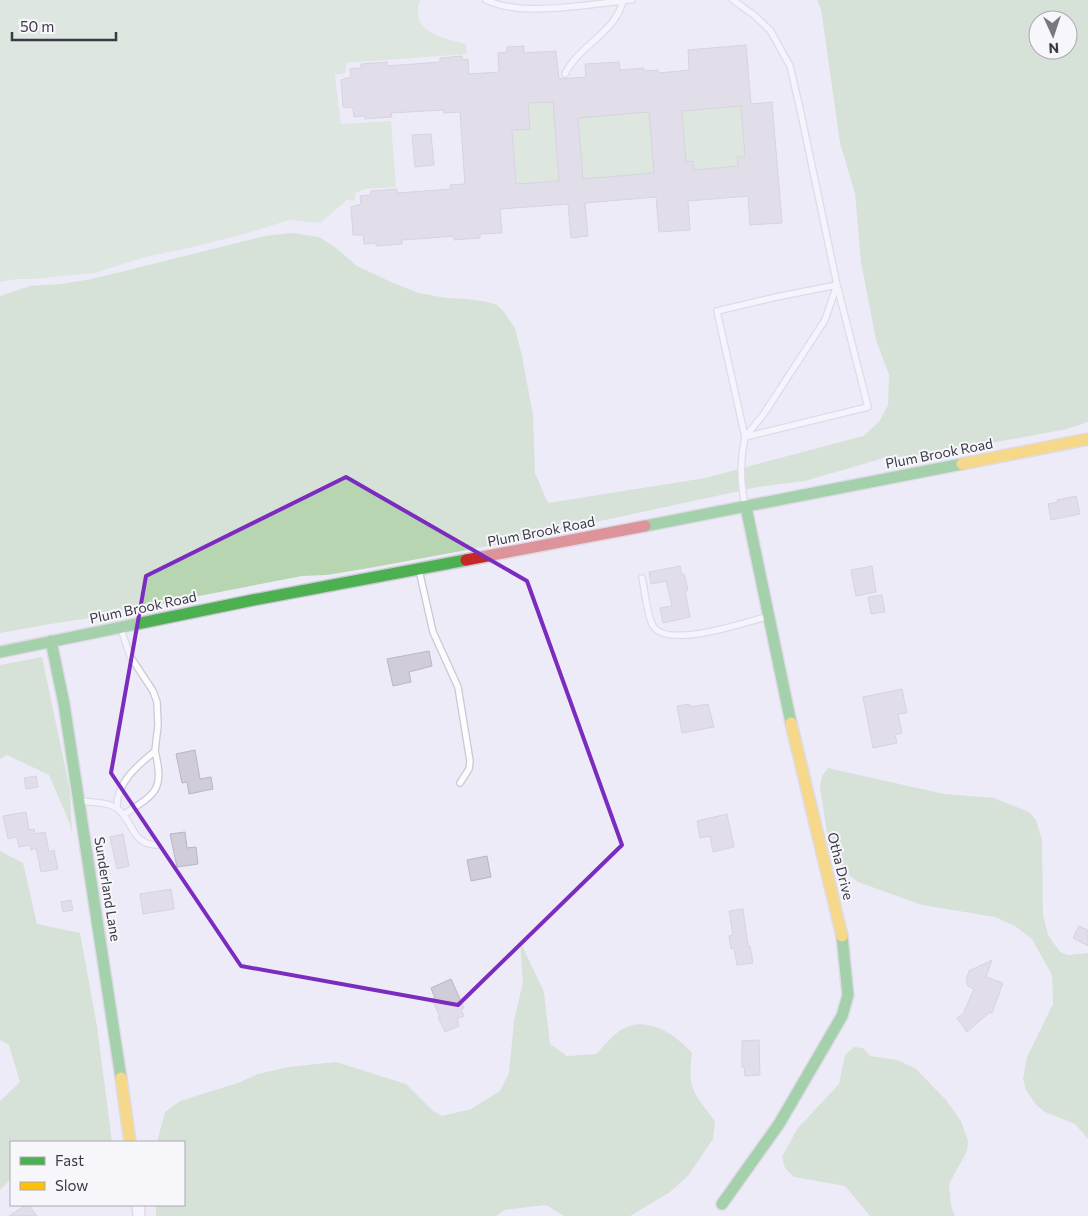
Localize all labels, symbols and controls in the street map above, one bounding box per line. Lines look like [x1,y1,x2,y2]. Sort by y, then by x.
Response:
scale bar [12,10,116,42]
north arrow [1028,10,1078,60]
text: 50 m [20,17,54,35]
text: N [1048,40,1059,57]
street label: Plum Brook Road [884,434,994,472]
street label: Plum Brook Road [486,512,596,550]
street label: Plum Brook Road [88,587,198,627]
street label: Otha Drive [824,830,858,902]
street label: Sunderland Lane [91,836,125,942]
legend [10,1141,185,1206]
text: Fast [55,1151,84,1169]
text: Slow [55,1176,88,1194]

